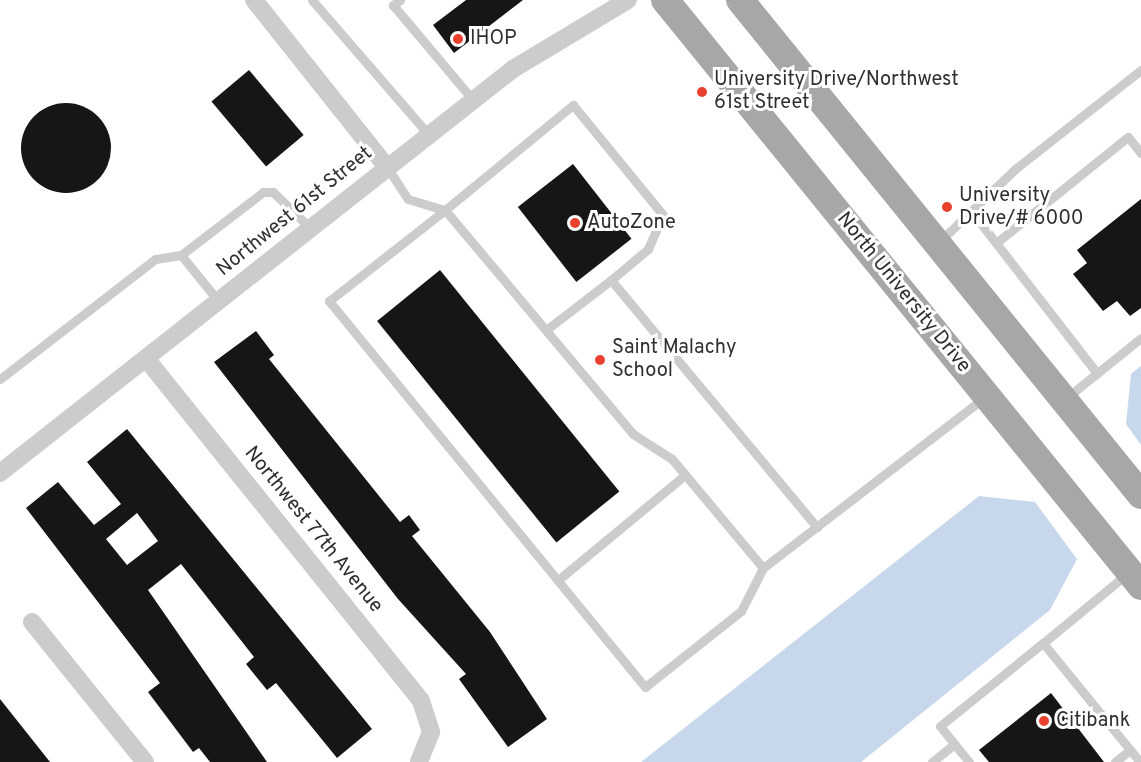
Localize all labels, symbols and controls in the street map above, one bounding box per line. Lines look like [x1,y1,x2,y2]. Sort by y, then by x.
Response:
place label: IHOP [470,27,517,51]
marker: IHOP [451,32,465,46]
place label: University Drive/Northwest 61st Street [714,68,959,115]
marker: University Drive/Northwest 61st Street [695,85,709,99]
street label: Northwest 61st Street [212,142,378,282]
place label: University Drive/# 6000 [959,184,1084,231]
marker: University Drive/# 6000 [940,200,954,214]
street label: North University Drive [831,208,975,378]
place label: AutoZone [587,211,676,235]
marker: AutoZone [568,216,582,230]
place label: Saint Malachy School [612,336,737,383]
marker: Saint Malachy School [593,353,607,367]
street label: Northwest 77th Avenue [238,441,388,619]
place label: Citibank [1056,709,1130,733]
marker: Citibank [1037,714,1051,728]

